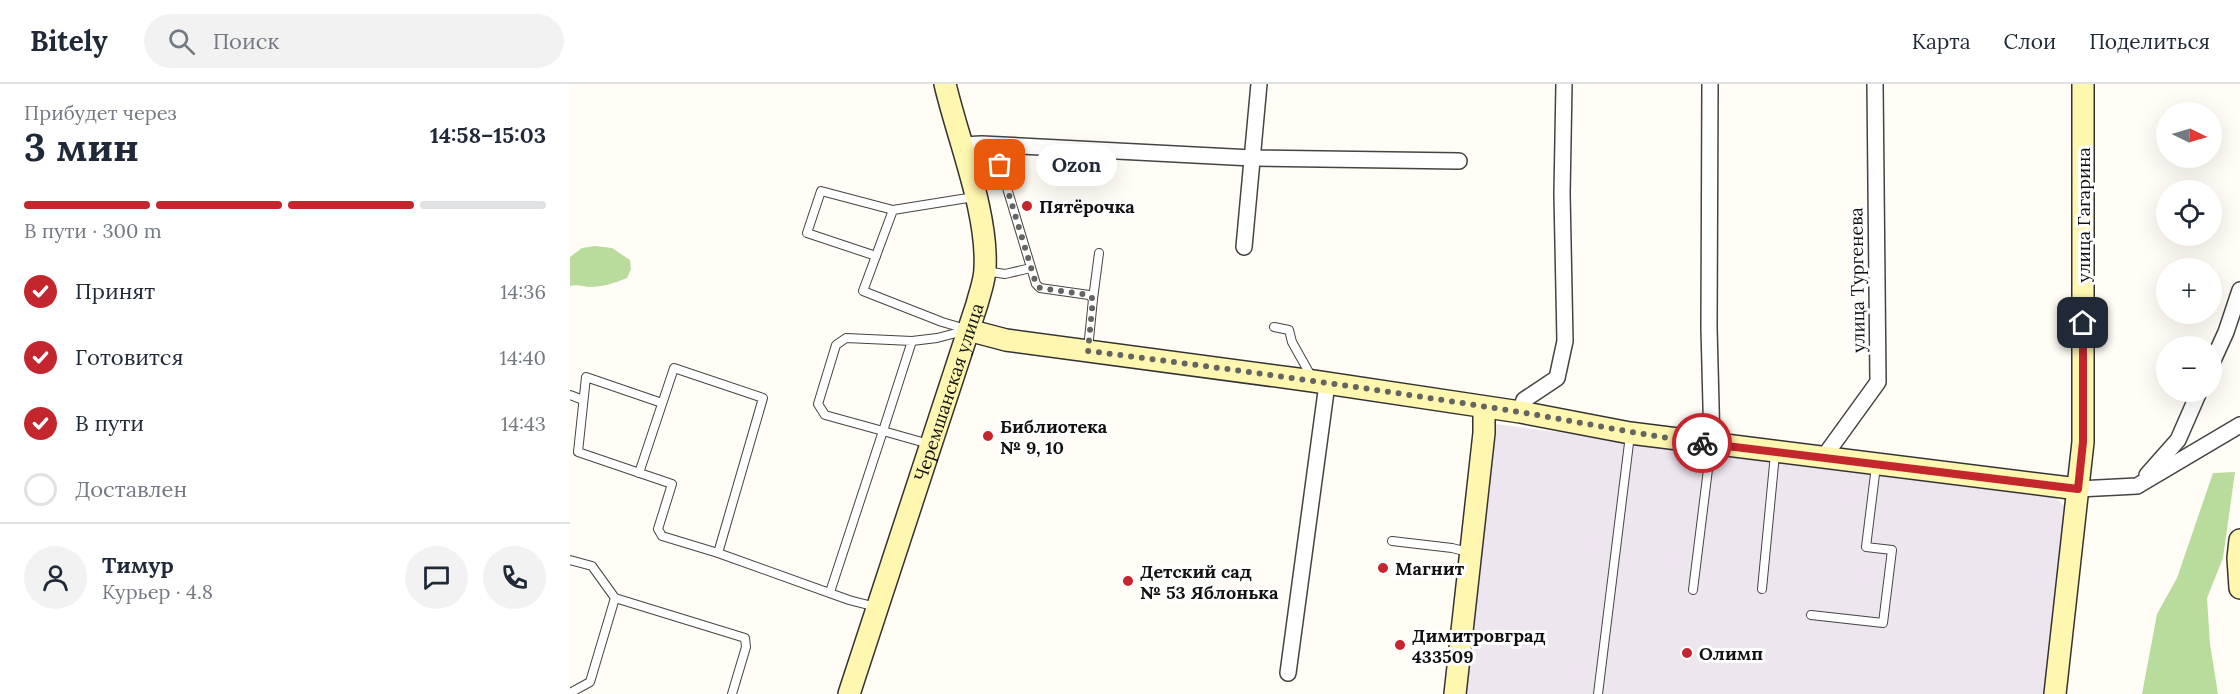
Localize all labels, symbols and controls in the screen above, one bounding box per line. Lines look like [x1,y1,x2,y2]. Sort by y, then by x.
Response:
search box [144,14,564,68]
text: Bitely [30,23,108,59]
icon: search [165,25,198,58]
text: Поиск [213,27,279,55]
text: Карта [1912,28,1971,55]
text: Слои [2004,28,2056,55]
text: Поделиться [2089,28,2210,55]
text: Прибудет через [24,100,177,125]
north arrow [2156,102,2222,168]
map controls [2156,102,2222,402]
text: 14:58–15:03 [430,121,546,149]
text: 3 мин [24,122,139,172]
pin [974,139,1025,190]
callout: Ozon [1036,144,1117,186]
street label: улица Гагарина [2072,147,2095,283]
icon: bag [983,148,1016,181]
text: Ozon [1052,152,1101,177]
button: locate [2156,180,2222,246]
place label: Пятёрочка [1039,195,1135,218]
marker: Пятёрочка [1020,199,1034,213]
street label: улица Тургенева [1844,207,1870,353]
text: В пути · 300 m [24,218,162,243]
button: + [2156,258,2222,324]
icon: check [24,275,57,308]
text: Принят [75,277,155,305]
text: 14:36 [500,279,546,304]
pin [2057,297,2108,348]
street label: Черемшанская улица [908,300,988,484]
icon: home [2066,306,2099,339]
button: − [2156,336,2222,402]
icon: check [24,341,57,374]
text: Готовится [75,343,184,371]
text: 14:40 [500,345,546,370]
icon: check [24,407,57,440]
text: В пути [75,409,144,437]
text: 14:43 [501,411,546,436]
courier [1672,413,1732,473]
place label: Библиотека № 9, 10 [1000,415,1108,459]
icon: bike [1686,427,1719,460]
marker: Библиотека № 9, 10 [981,429,995,443]
text: Доставлен [75,475,187,503]
button: person [24,546,87,609]
button: chat [405,546,468,609]
button: phone [483,546,546,609]
text: Тимур [102,551,174,579]
place label: Магнит [1395,557,1465,580]
place label: Детский сад № 53 Яблонька [1140,560,1279,604]
marker: Магнит [1376,561,1390,575]
marker: Детский сад № 53 Яблонька [1121,574,1135,588]
text: Курьер · 4.8 [102,579,213,604]
place label: Димитровград 433509 [1412,624,1546,668]
marker: Димитровград 433509 [1393,638,1407,652]
place label: Олимп [1699,642,1763,665]
marker: Олимп [1680,646,1694,660]

